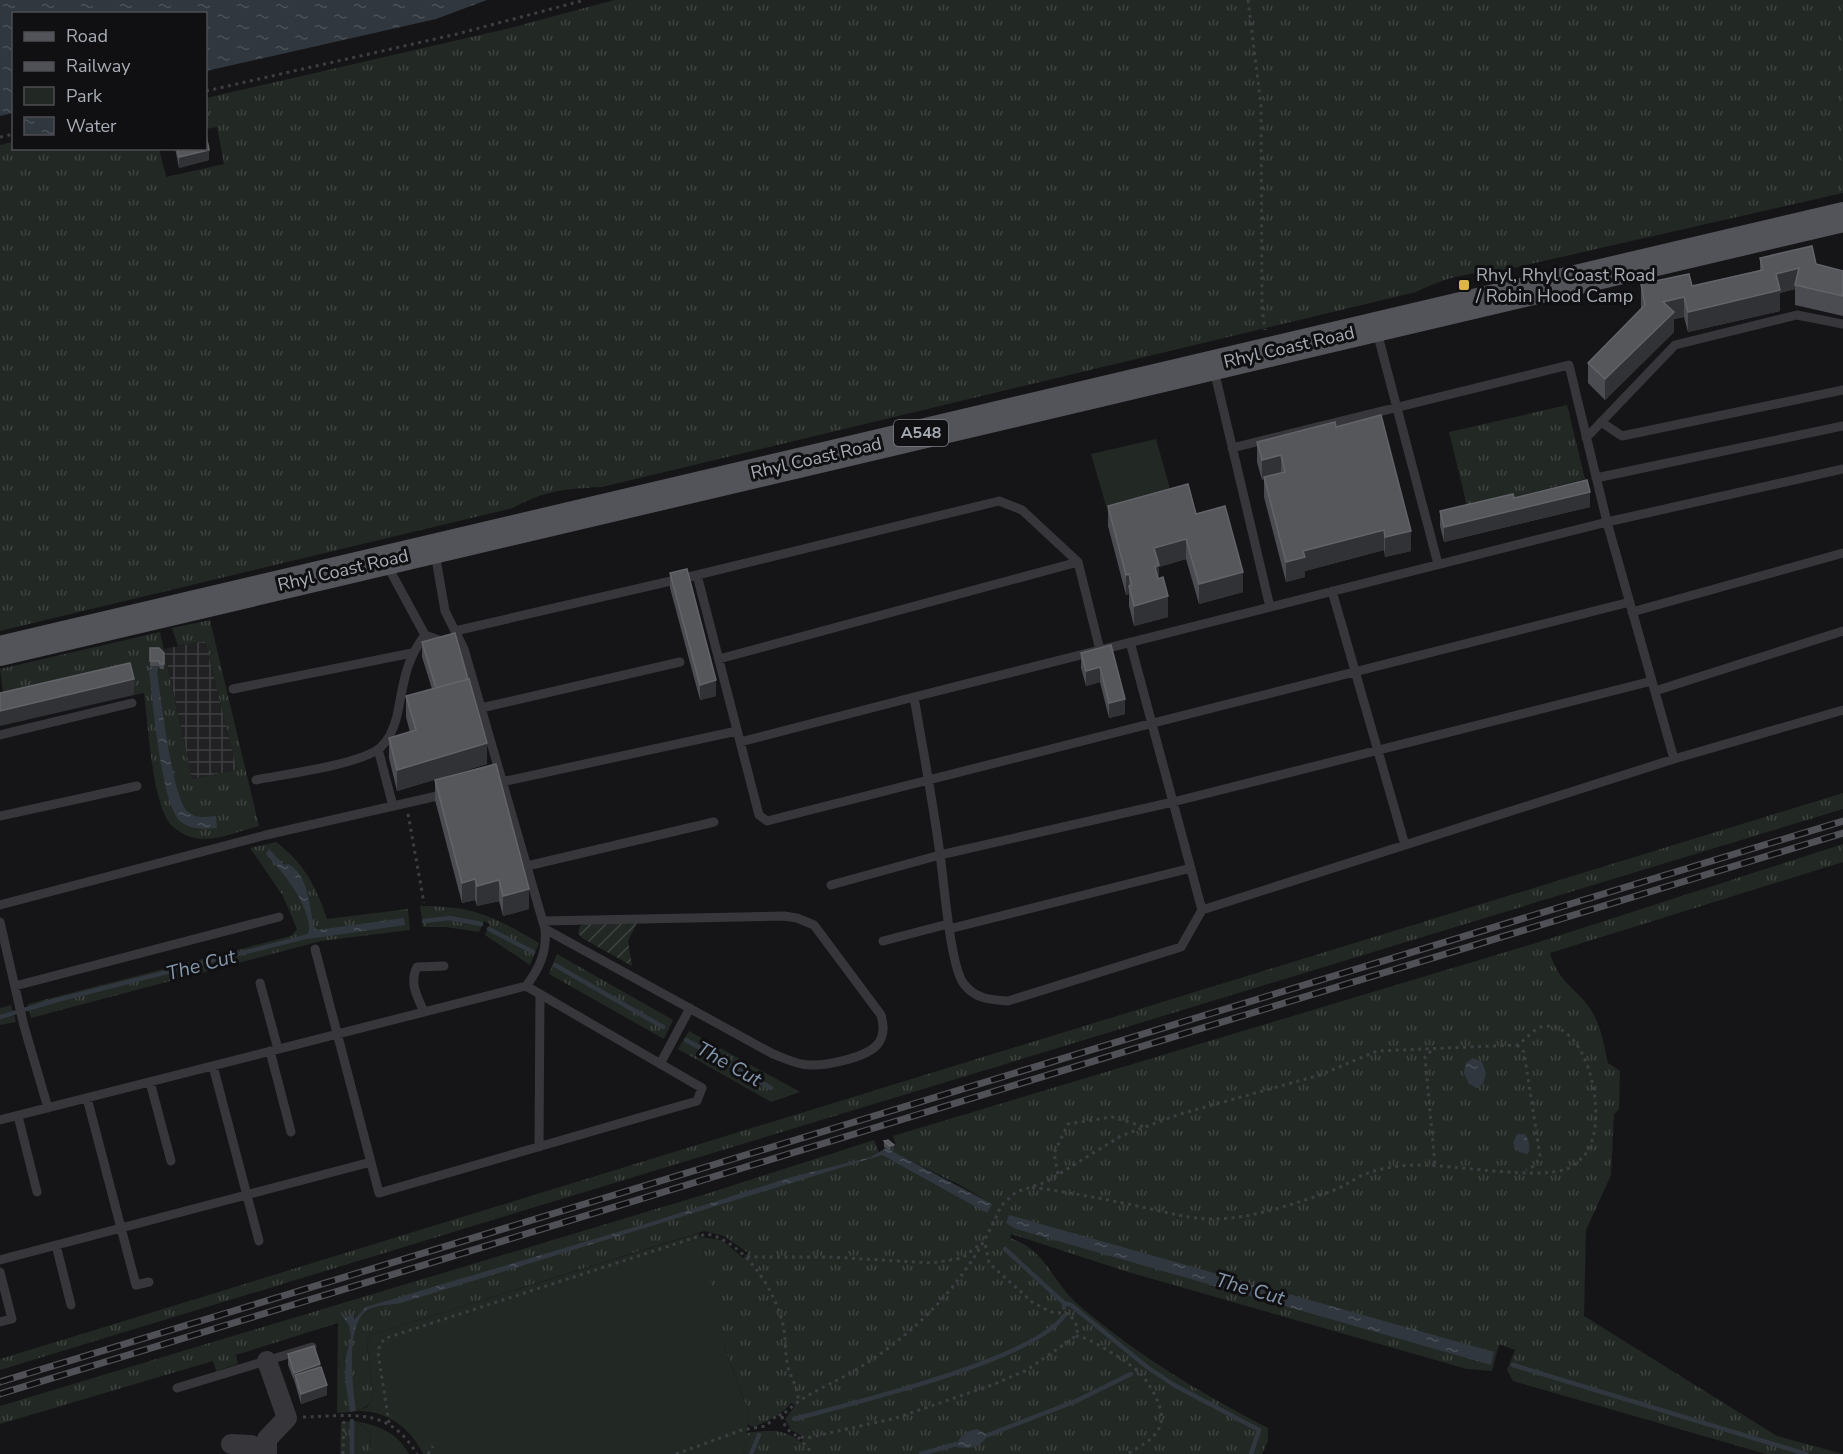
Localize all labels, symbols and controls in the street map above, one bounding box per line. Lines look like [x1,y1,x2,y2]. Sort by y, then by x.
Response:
legend [12,12,207,150]
text: Road [66,24,108,48]
text: Railway [66,54,131,78]
text: Park [66,84,103,108]
text: Water [66,114,117,138]
place label: Rhyl, Rhyl Coast Road / Robin Hood Camp [1475,263,1655,308]
marker: Rhyl, Rhyl Coast Road / Robin Hood Camp [1457,278,1471,292]
street label: Rhyl Coast Road [1221,320,1357,374]
road number: A548 [894,420,948,446]
street label: Rhyl Coast Road [748,431,884,485]
street label: Rhyl Coast Road [275,543,411,597]
water label: The Cut [163,943,240,987]
water label: The Cut [692,1035,767,1093]
water label: The Cut [1212,1266,1289,1312]

